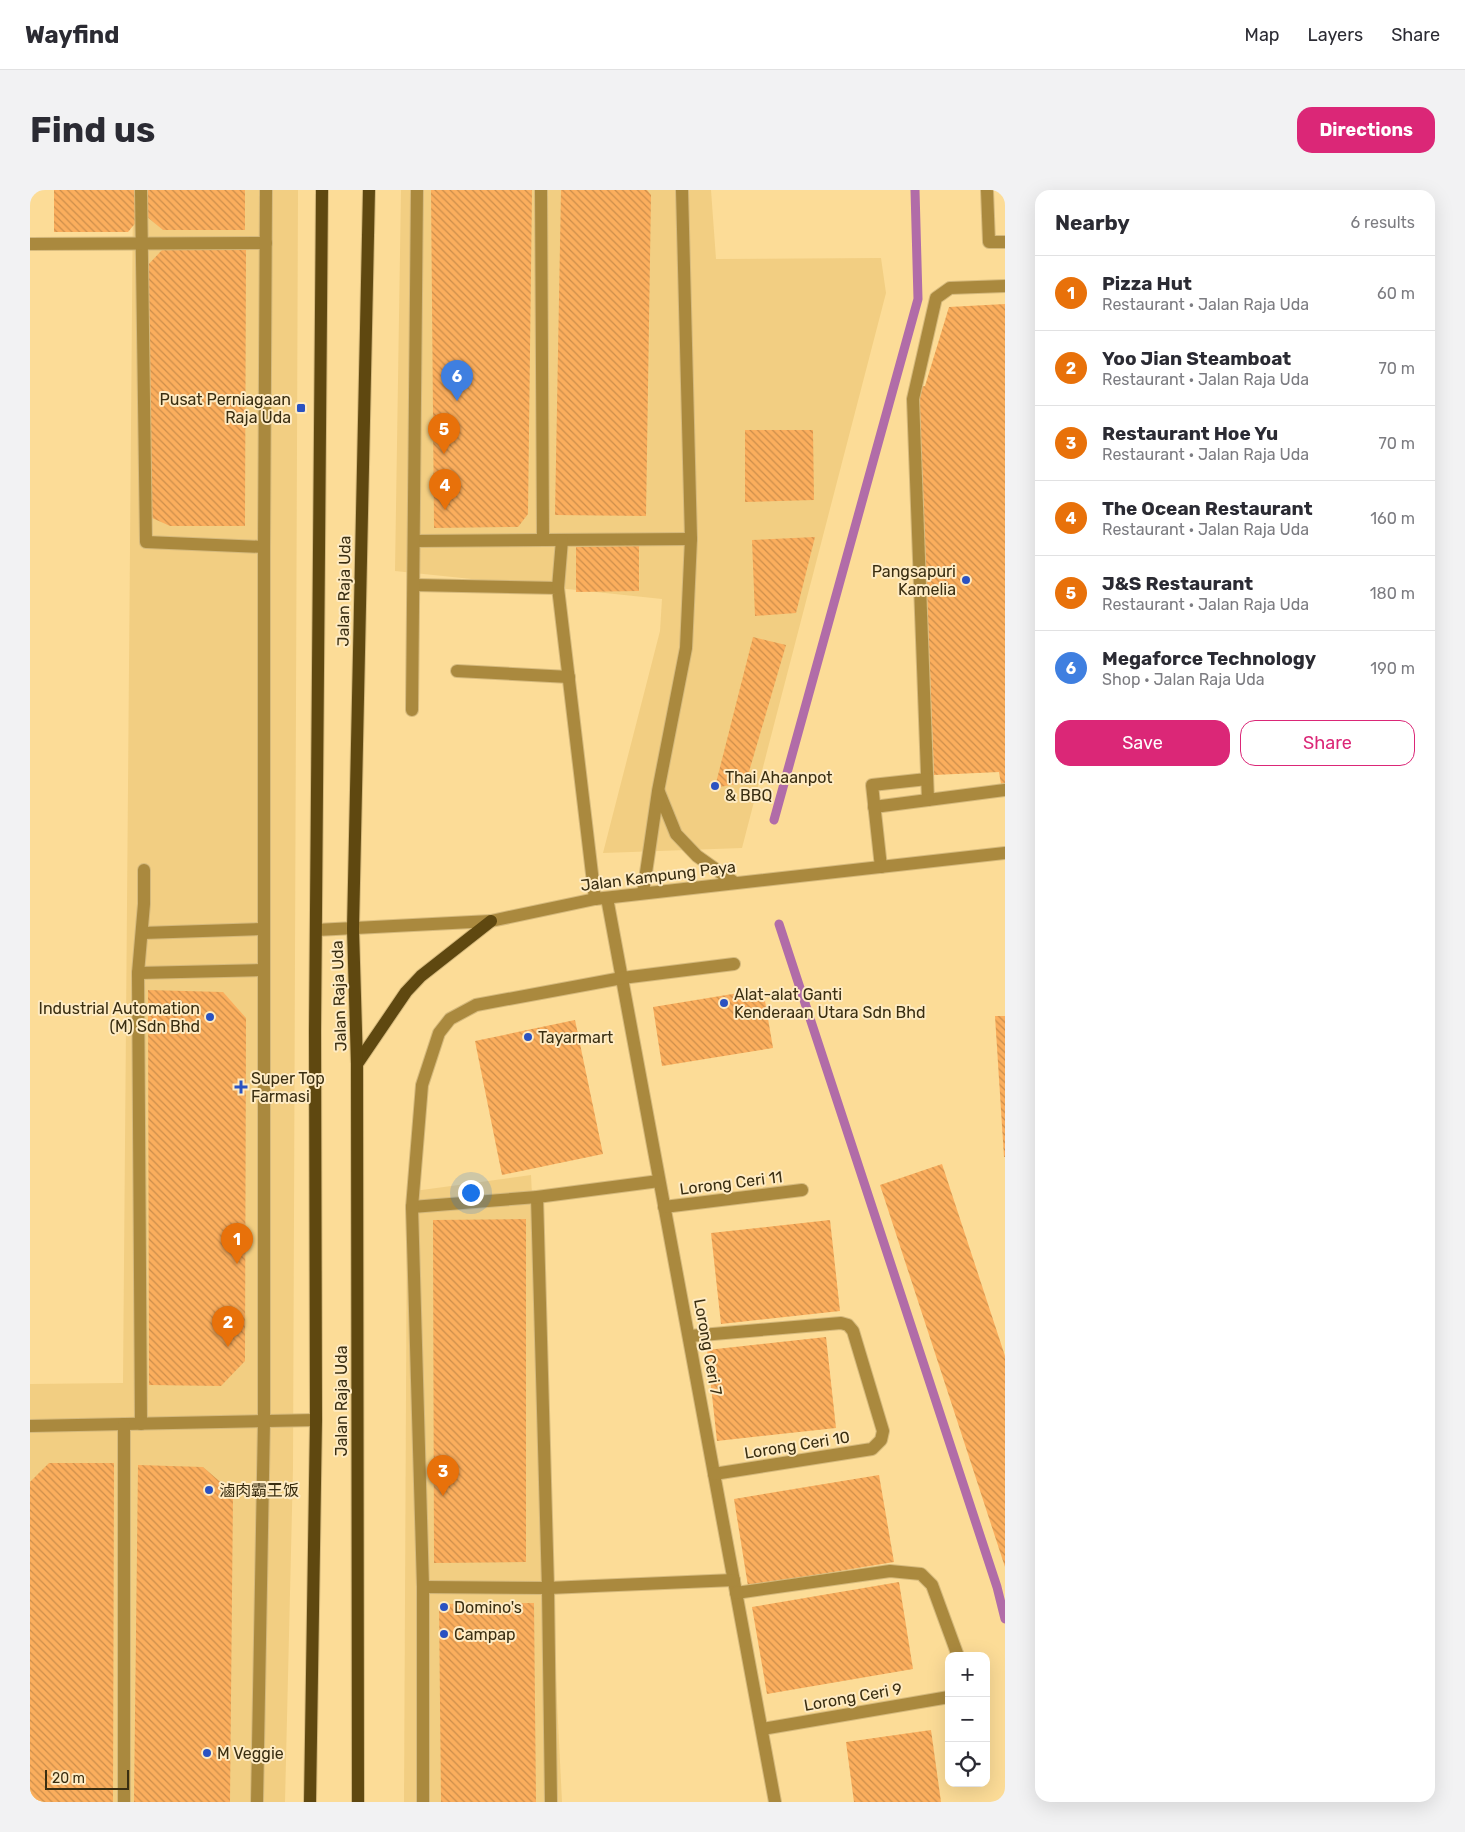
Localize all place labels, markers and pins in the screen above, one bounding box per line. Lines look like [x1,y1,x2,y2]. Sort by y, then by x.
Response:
pin: 6 [441,360,473,401]
place label: Pusat Perniagaan Raja Uda [159,390,291,427]
marker: Pusat Perniagaan Raja Uda [295,402,307,414]
pin: 5 [428,413,460,454]
pin: 4 [429,469,461,510]
place label: Pangsapuri Kamelia [872,562,956,599]
marker: Pangsapuri Kamelia [960,574,972,586]
place label: Thai Ahaanpot & BBQ [725,768,833,805]
marker: Thai Ahaanpot & BBQ [709,780,721,792]
place label: Alat-alat Ganti Kenderaan Utara Sdn Bhd [734,985,926,1022]
marker: Alat-alat Ganti Kenderaan Utara Sdn Bhd [718,997,730,1009]
place label: Industrial Automation (M) Sdn Bhd [39,999,200,1036]
marker: Industrial Automation (M) Sdn Bhd [204,1011,216,1023]
place label: Tayarmart [538,1028,613,1047]
marker: Tayarmart [522,1031,534,1043]
place label: Super Top Farmasi [251,1069,325,1106]
marker: Super Top Farmasi [235,1081,247,1093]
pin: 1 [221,1223,253,1264]
pin: 2 [212,1306,244,1347]
pin: 3 [427,1455,459,1496]
place label: 滷肉霸王饭 [219,1481,299,1500]
marker: 滷肉霸王饭 [203,1484,215,1496]
place label: Domino's [454,1598,522,1617]
marker: Domino's [438,1601,450,1613]
place label: Campap [454,1625,516,1644]
marker: Campap [438,1628,450,1640]
place label: M Veggie [217,1744,284,1763]
marker: M Veggie [201,1747,213,1759]

